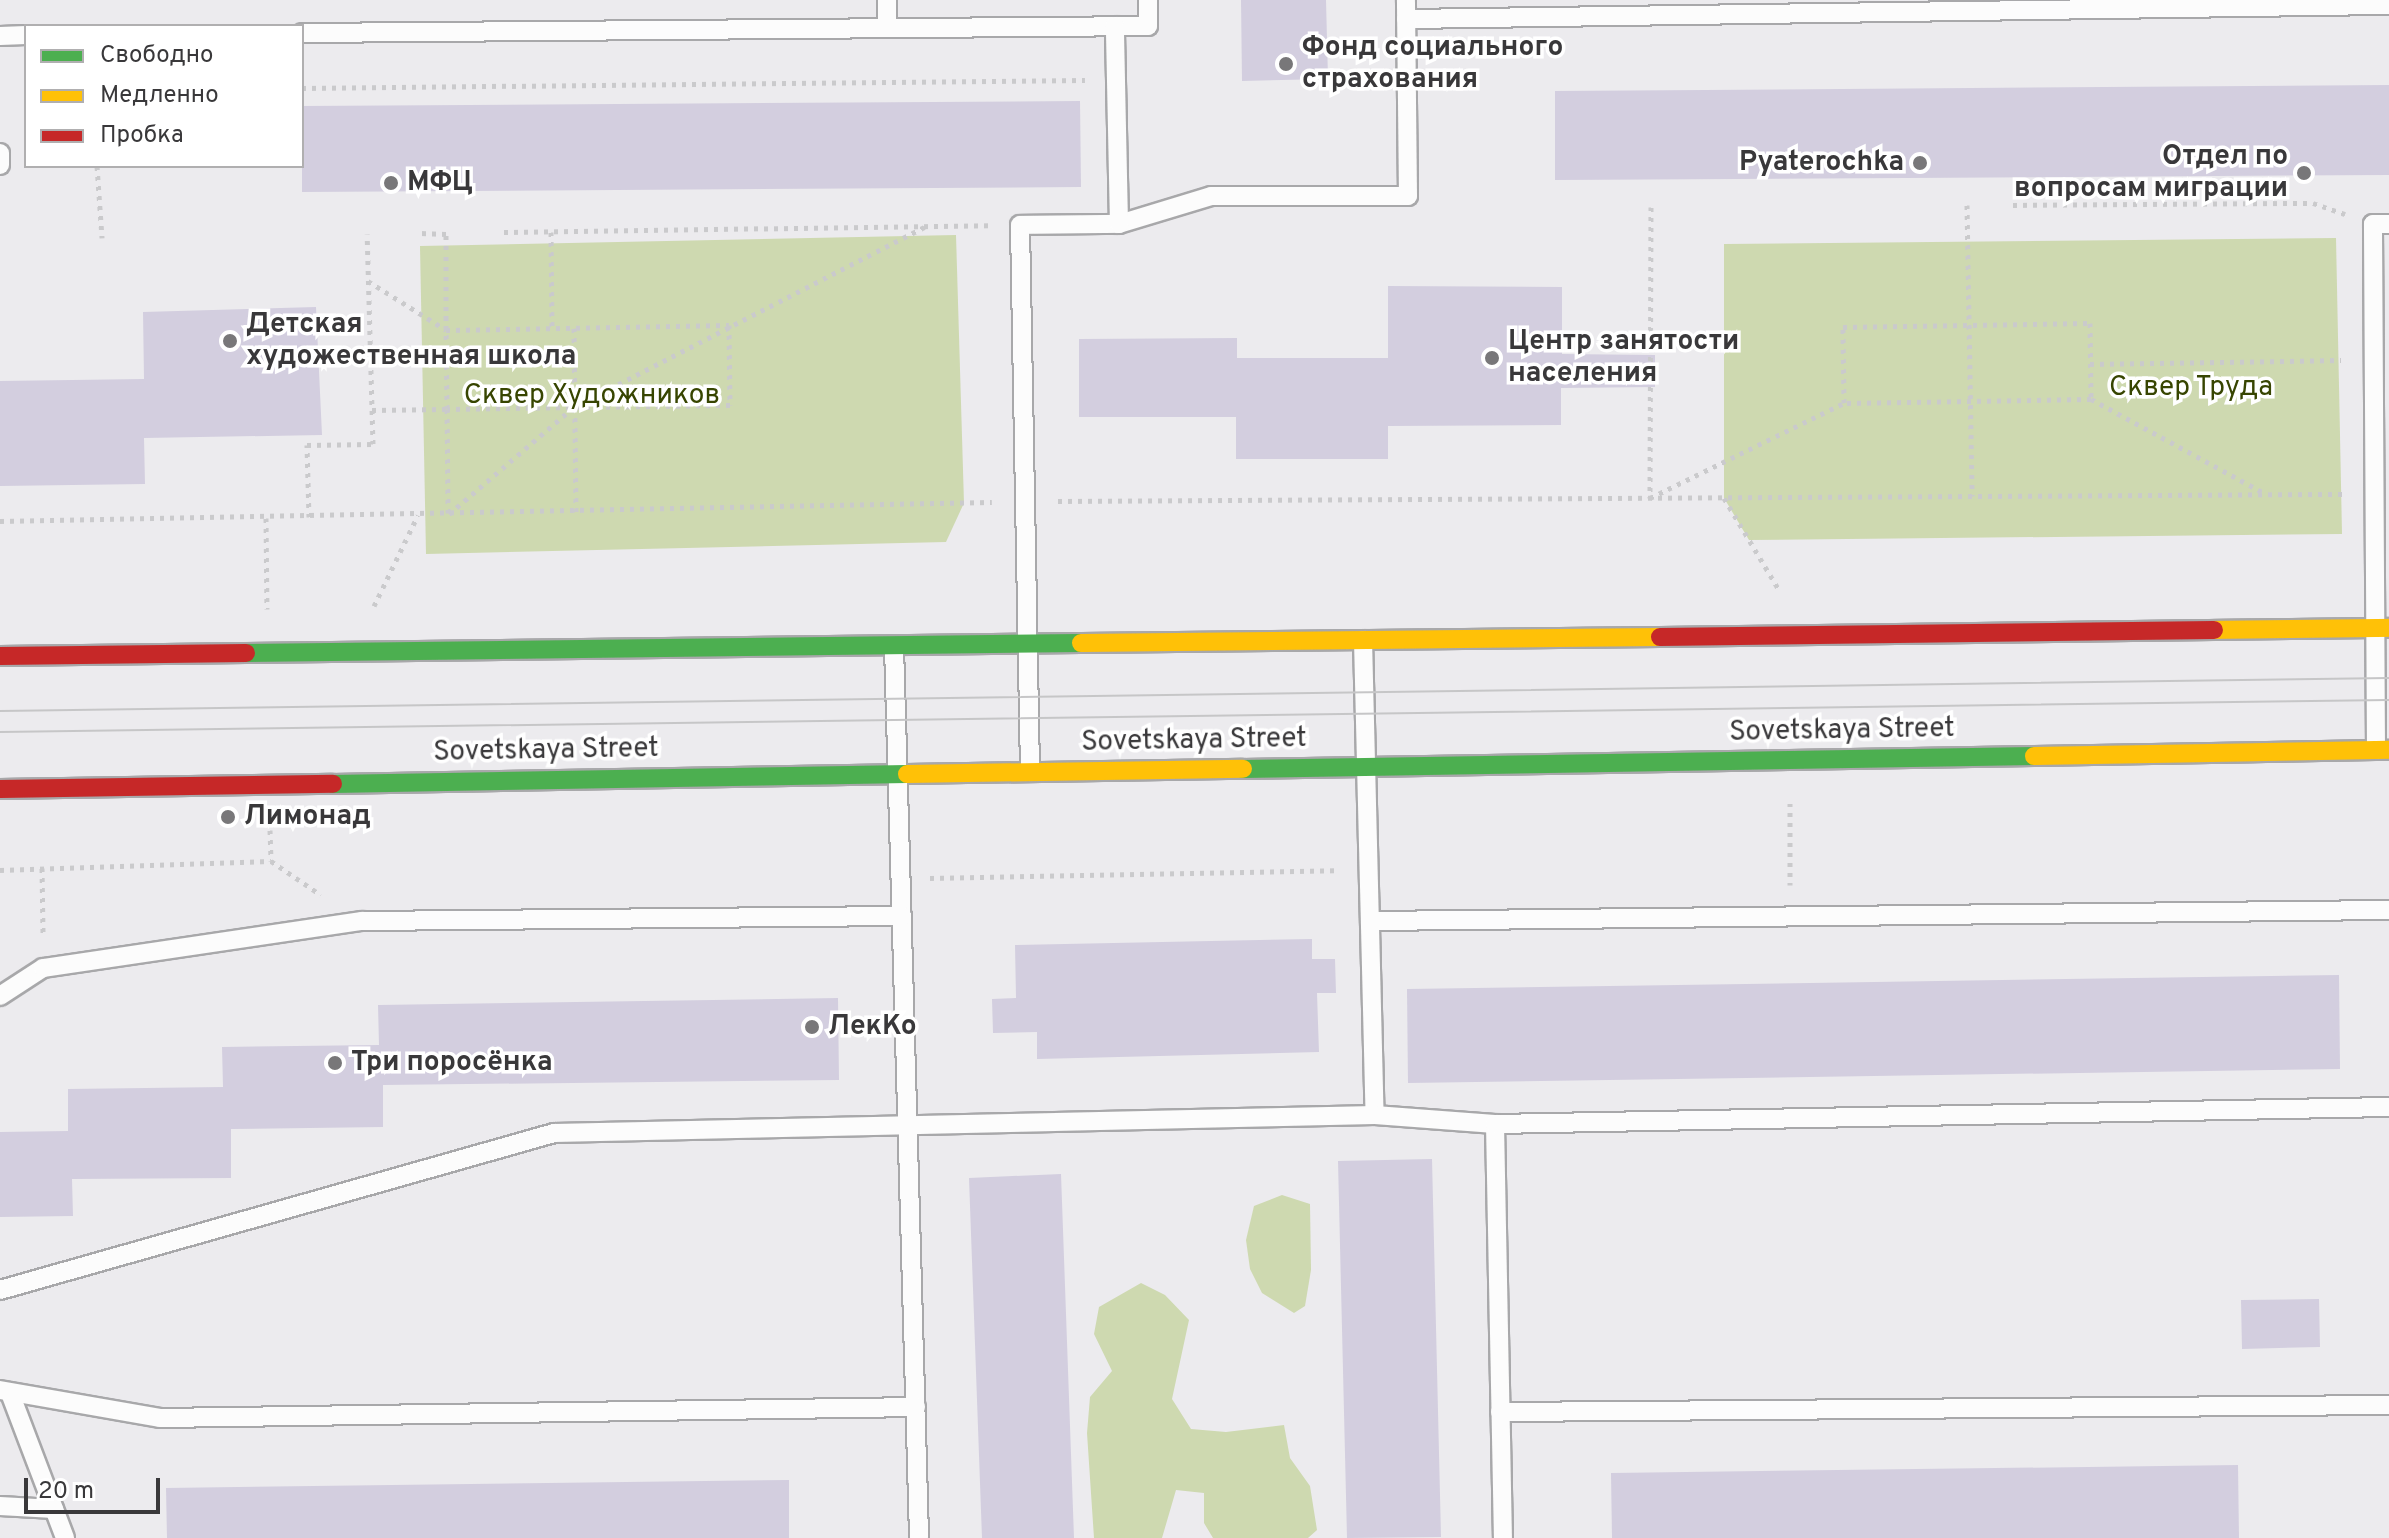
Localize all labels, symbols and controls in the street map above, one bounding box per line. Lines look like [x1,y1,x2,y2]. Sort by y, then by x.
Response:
legend [24,24,304,168]
place label: Фонд социального страхования [1302,31,1563,97]
text: Свободно [100,41,213,71]
marker: Фонд социального страхования [1277,55,1295,73]
text: Медленно [100,81,219,111]
text: Пробка [100,121,184,151]
place label: Отдел по вопросам миграции [2014,140,2288,206]
place label: Pyaterochka [1739,146,1904,180]
marker: Pyaterochka [1911,154,1929,172]
marker: Отдел по вопросам миграции [2295,164,2313,182]
place label: МФЦ [407,166,473,200]
marker: МФЦ [382,174,400,192]
place label: Детская художественная школа [246,308,576,374]
place label: Центр занятости населения [1508,325,1739,391]
marker: Детская художественная школа [221,332,239,350]
marker: Центр занятости населения [1483,349,1501,367]
park label: Сквер Труда [2108,371,2274,405]
park label: Сквер Художников [464,379,720,413]
street label: Sovetskaya Street [1729,712,1955,750]
street label: Sovetskaya Street [1081,722,1307,760]
street label: Sovetskaya Street [433,732,659,770]
place label: Лимонад [244,800,371,834]
marker: Лимонад [219,808,237,826]
place label: ЛекКо [828,1010,916,1044]
marker: ЛекКо [803,1018,821,1036]
place label: Три поросёнка [351,1046,553,1080]
marker: Три поросёнка [326,1054,344,1072]
scale bar [28,1462,164,1512]
text: 20 m [38,1477,94,1507]

